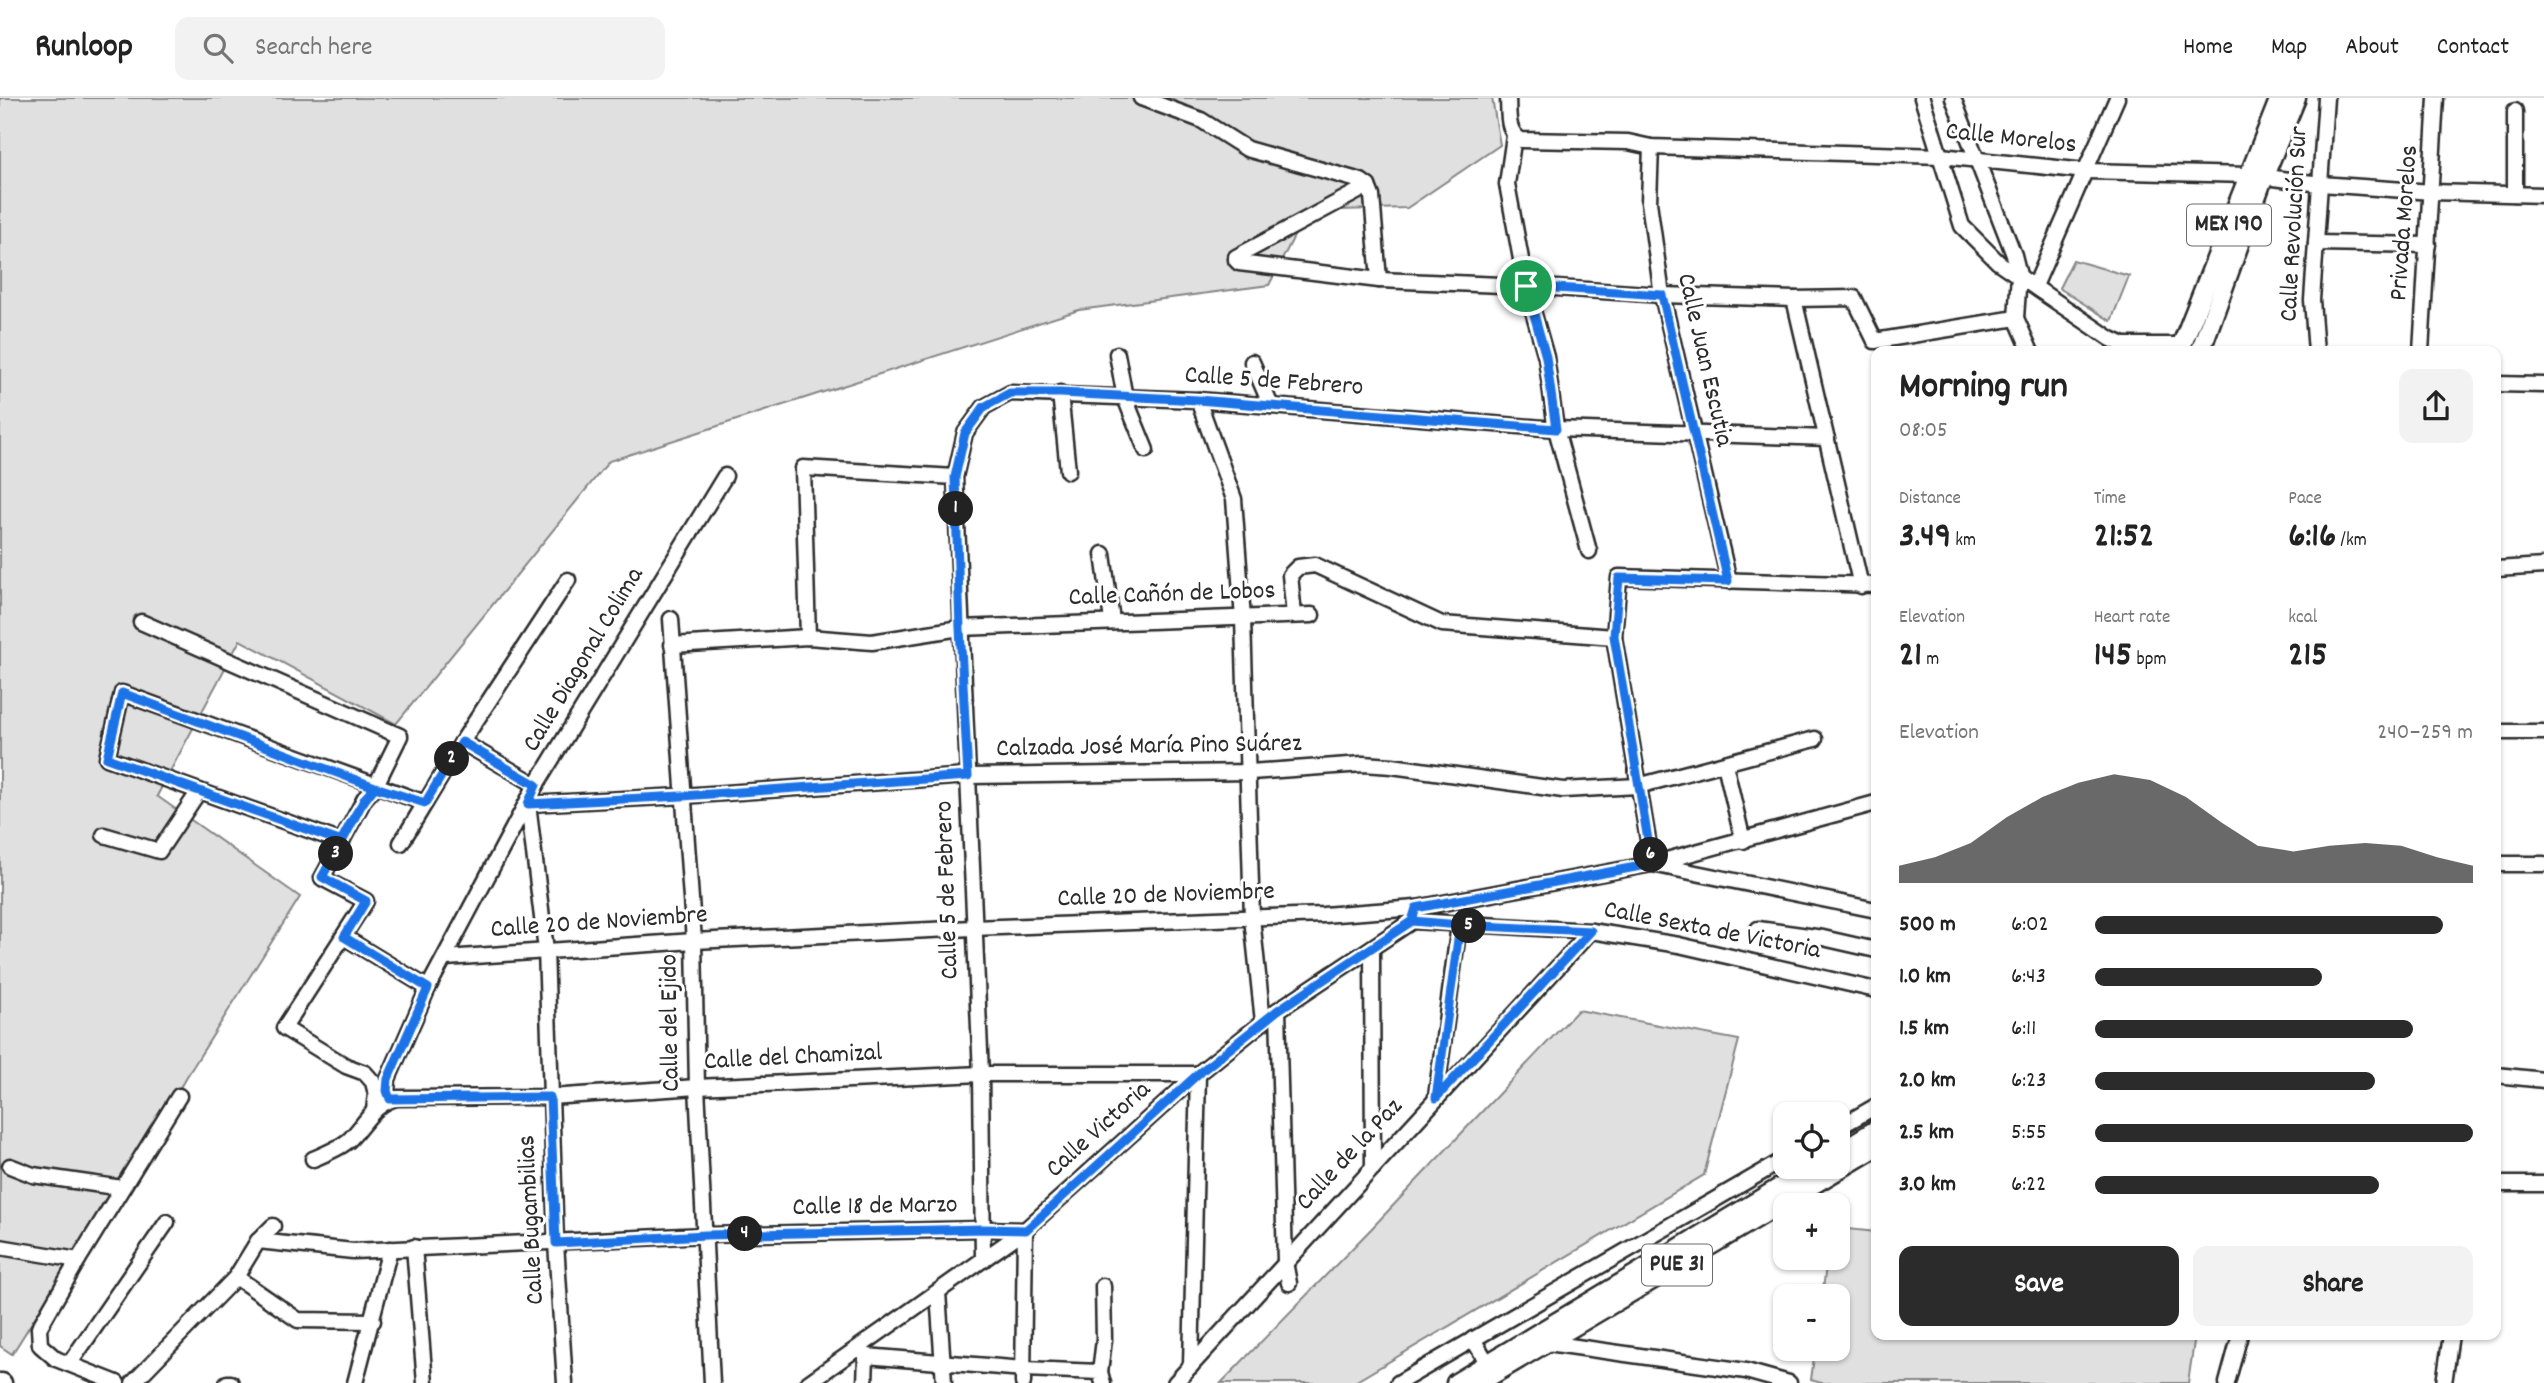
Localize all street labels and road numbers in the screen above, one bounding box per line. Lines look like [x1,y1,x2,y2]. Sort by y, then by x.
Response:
street label: Calle Morelos [1944,114,2078,164]
street label: Calle Revolución Sur [2271,125,2319,323]
street label: Privada Morelos [2381,144,2429,302]
road number: MEX 190 [2187,204,2271,246]
street label: Calle Juan Escutia [1666,270,1742,451]
street label: Calle 5 de Febrero [1183,357,1365,407]
street label: Calle Diagonal Colima [514,560,654,759]
street label: Calle Cañón de Lobos [1068,573,1276,617]
street label: Calzada José María Pino Suárez [996,726,1302,768]
street label: Calle 5 de Febrero [926,800,970,980]
street label: Calle 20 de Noviembre [1057,874,1275,918]
street label: Calle Sexta de Victoria [1600,892,1824,970]
street label: Calle 20 de Noviembre [489,897,709,949]
street label: Calle del Ejido [651,954,691,1092]
street label: Calle del Chamizal [703,1035,883,1081]
street label: Calle Victoria [1038,1072,1160,1187]
street label: Calle de la Paz [1288,1090,1412,1220]
street label: Calle Bugambilias [509,1134,555,1306]
street label: Calle 18 de Marzo [792,1187,958,1227]
road number: PUE 31 [1642,1245,1712,1286]

